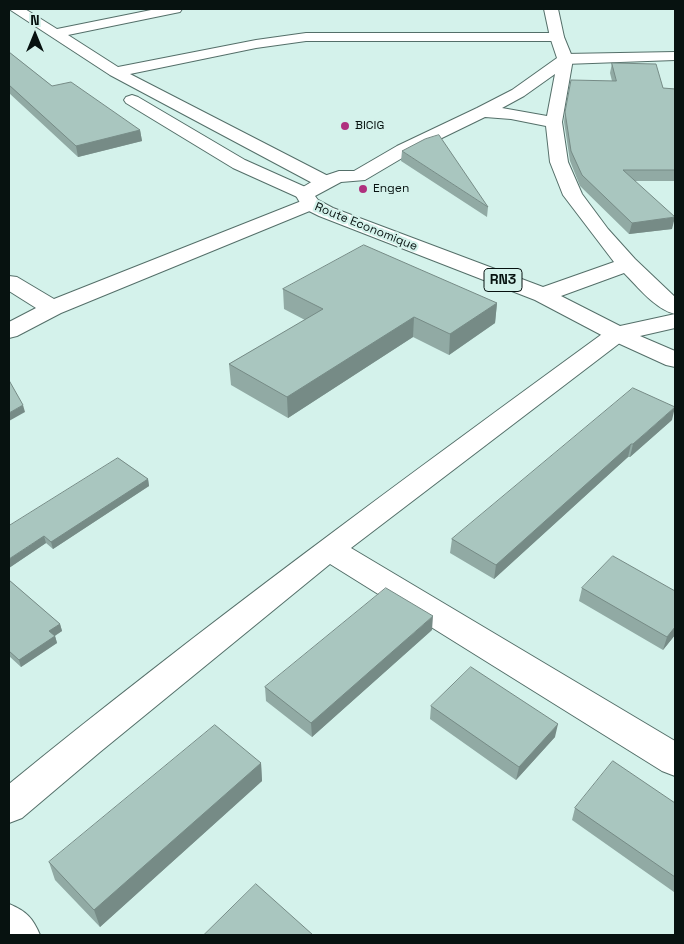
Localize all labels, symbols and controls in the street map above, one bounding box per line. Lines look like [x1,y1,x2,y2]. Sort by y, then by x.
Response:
north arrow [10,10,60,60]
text: N [30,11,40,29]
place label: BICIG [355,119,384,133]
marker: BICIG [339,120,351,132]
place label: Engen [373,182,409,196]
marker: Engen [357,183,369,195]
street label: Route Economique [313,200,419,254]
road number: RN3 [484,268,522,292]

